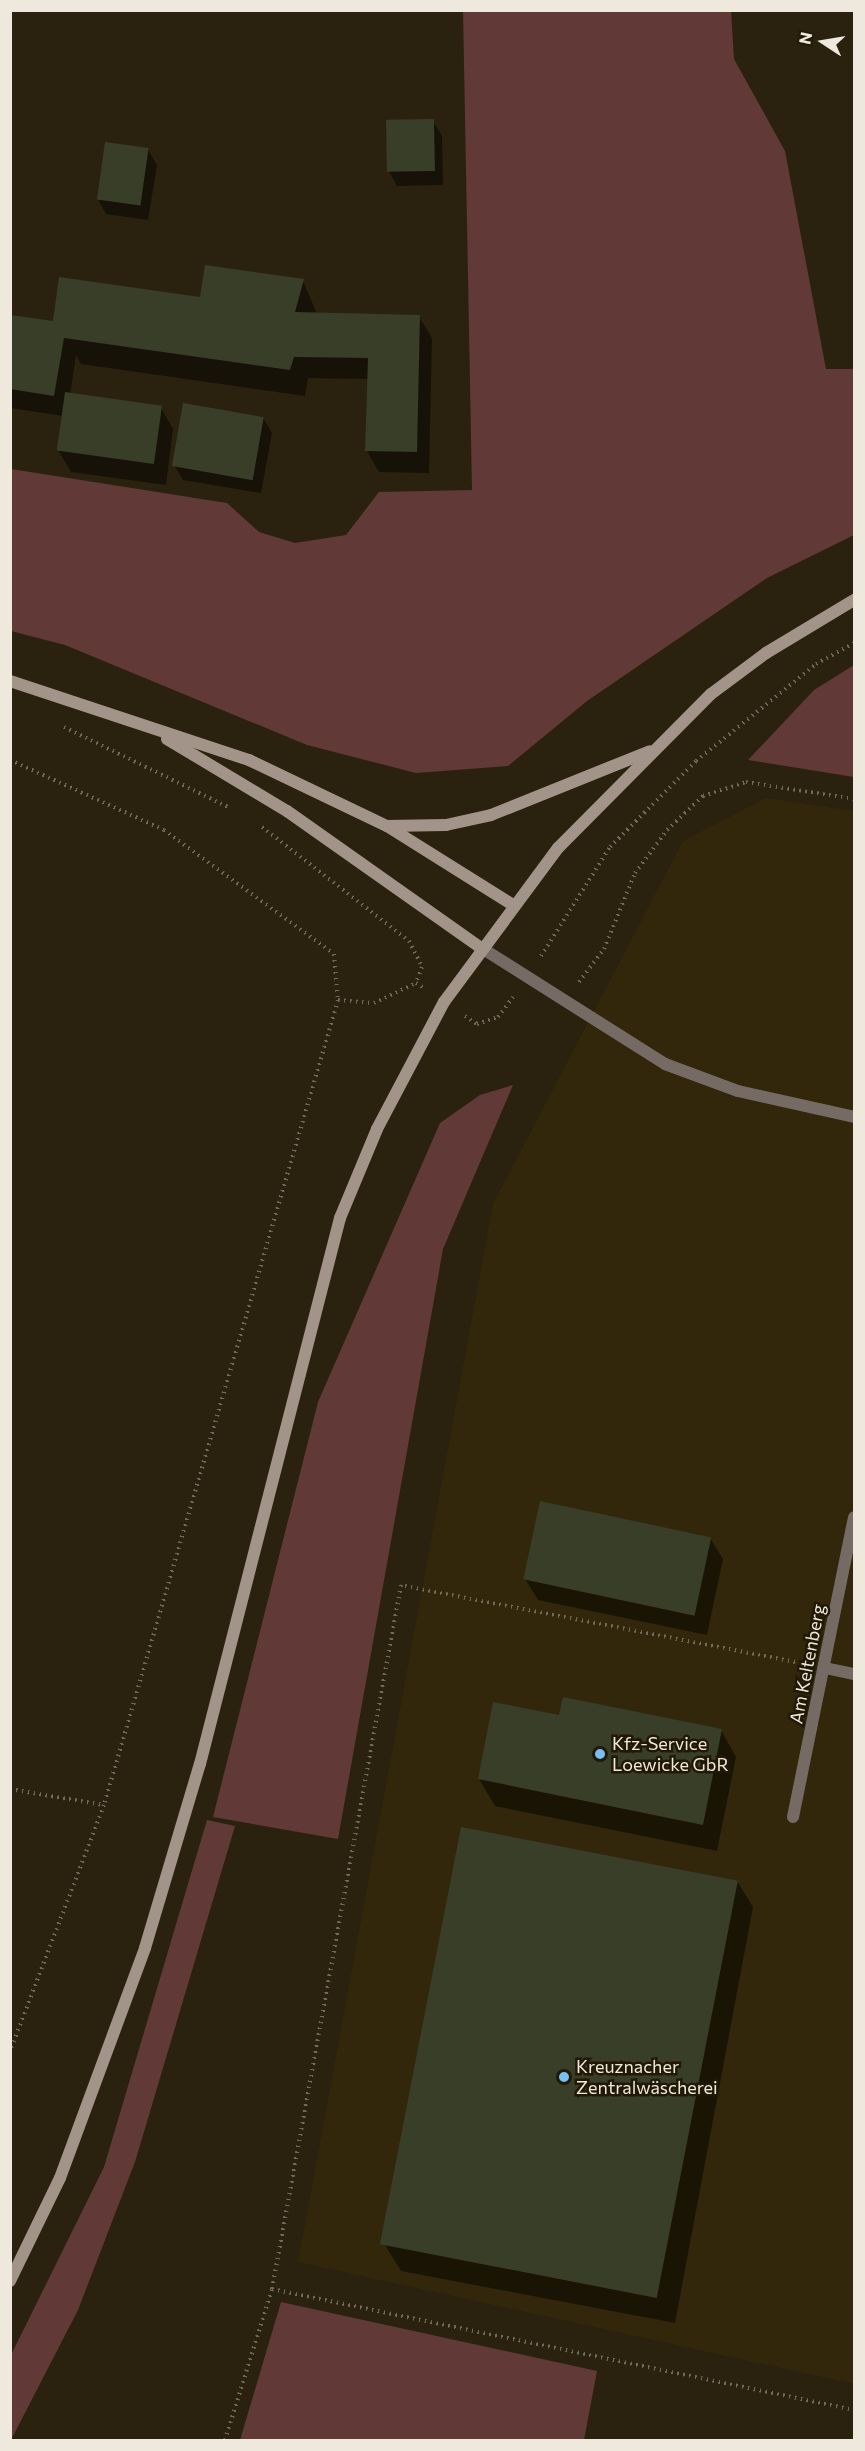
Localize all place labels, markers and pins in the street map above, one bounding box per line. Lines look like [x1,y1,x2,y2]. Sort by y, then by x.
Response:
place label: Kfz-Service Loewicke GbR [612,1733,728,1776]
marker: Kfz-Service Loewicke GbR [593,1747,607,1761]
place label: Kreuznacher Zentralwäscherei [576,2056,718,2098]
marker: Kreuznacher Zentralwäscherei [557,2070,571,2084]

